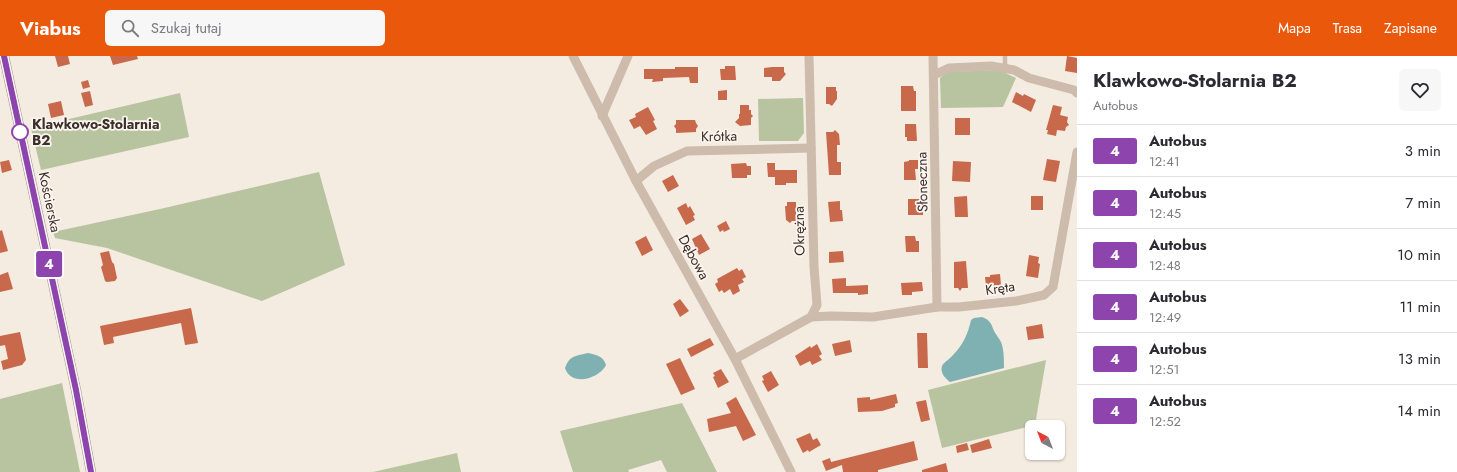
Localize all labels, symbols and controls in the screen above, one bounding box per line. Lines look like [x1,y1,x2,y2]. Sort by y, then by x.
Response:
search box [105,10,385,46]
text: Viabus [20,15,81,42]
icon: search [119,17,141,39]
text: Szukaj tutaj [151,17,222,39]
text: Mapa [1278,18,1311,38]
text: Trasa [1333,18,1362,38]
text: Zapisane [1384,18,1437,38]
text: Klawkowo-Stolarnia B2 [1093,67,1297,94]
button: heart [1399,69,1441,111]
text: Autobus [1093,96,1138,115]
place label: Klawkowo-Stolarnia B2 [32,114,159,150]
marker: Klawkowo-Stolarnia B2 [11,123,29,141]
street label: Krótka [701,126,737,146]
text: Autobus [1149,130,1207,152]
text: 3 min [1405,140,1441,162]
text: 4 [1110,141,1120,161]
street label: Słoneczna [911,152,933,212]
text: 12:41 [1149,152,1180,171]
street label: Kościerska [34,170,66,234]
text: Autobus [1149,182,1207,204]
text: 7 min [1405,192,1441,214]
text: 4 [1110,193,1120,213]
text: 12:45 [1149,204,1181,223]
street label: Okrężna [789,206,809,256]
street label: Dębowa [674,231,714,283]
text: Autobus [1149,234,1207,256]
text: 10 min [1397,244,1441,266]
text: 4 [1110,245,1120,265]
line badge: 4 [36,251,62,277]
text: 4 [44,254,54,274]
text: 12:48 [1149,256,1181,275]
street label: Kręta [984,276,1016,300]
text: Autobus [1149,286,1207,308]
text: 11 min [1400,296,1441,318]
text: 4 [1110,297,1120,317]
text: 12:49 [1149,308,1181,327]
text: Autobus [1149,338,1207,360]
text: 13 min [1398,348,1441,370]
text: 4 [1110,349,1120,369]
text: 12:51 [1149,360,1179,379]
text: Autobus [1149,390,1207,412]
text: 14 min [1398,400,1441,422]
text: 4 [1110,401,1120,421]
text: 12:52 [1149,412,1181,431]
north arrow [1025,420,1065,460]
map controls [1025,420,1065,460]

